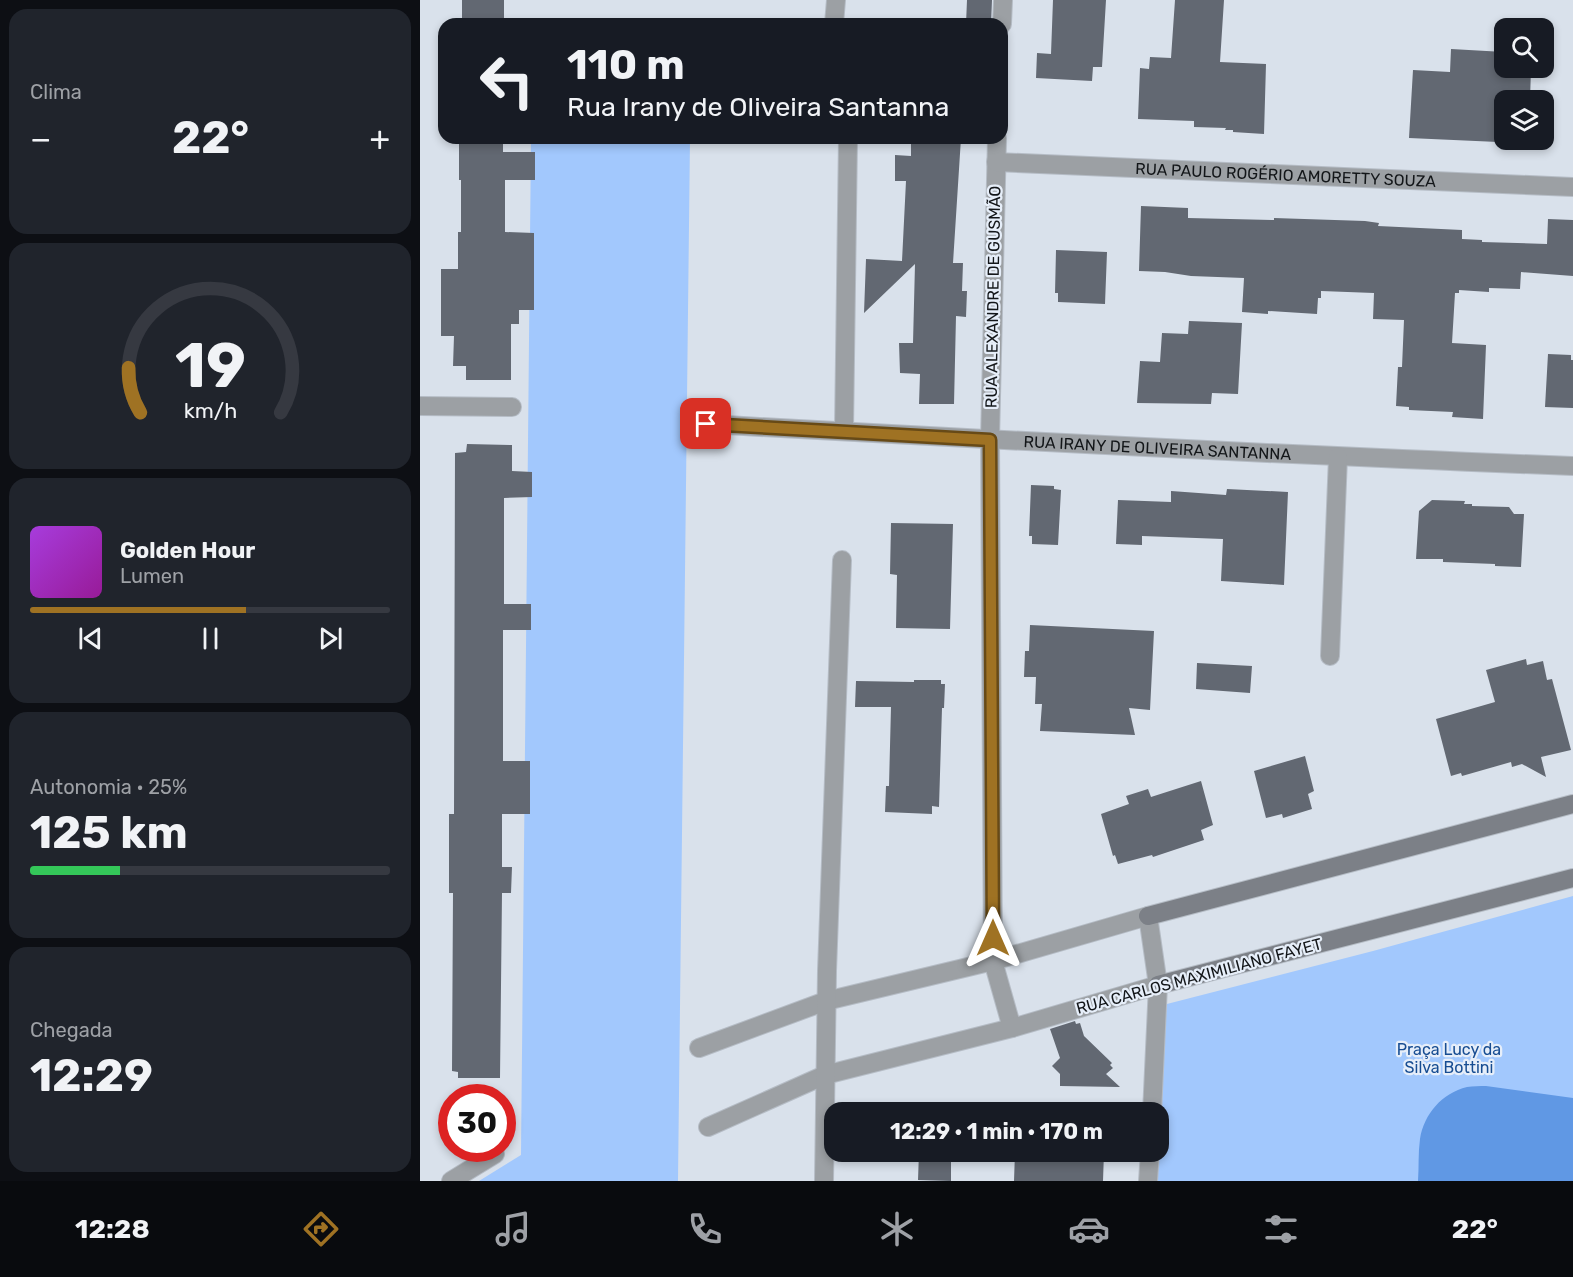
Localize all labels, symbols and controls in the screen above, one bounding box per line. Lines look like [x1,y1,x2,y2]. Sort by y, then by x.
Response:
map controls [1494,18,1554,150]
button: search [1494,18,1554,78]
text: 110 m [567,40,685,90]
icon: left [468,42,546,120]
text: Clima [30,80,82,104]
button: layers [1494,90,1554,150]
text: Rua Irany de Oliveira Santanna [567,91,949,123]
text: 22° [172,111,249,164]
text: − [30,119,51,158]
text: + [369,119,390,158]
street label: RUA PAULO ROGÉRIO AMORETTY SOUZA [1135,159,1437,191]
street label: RUA ALEXANDRE DE GUSMÃO [982,186,1004,408]
text: 19 [174,329,246,403]
pin [680,398,731,449]
text: km/h [183,399,237,424]
icon: arrive [689,407,722,440]
street label: RUA IRANY DE OLIVEIRA SANTANNA [1023,432,1292,464]
text: Golden Hour [120,537,255,564]
text: Lumen [120,564,184,588]
icon: previous [74,622,107,655]
icon: pause [194,622,227,655]
icon: next [314,622,347,655]
text: Autonomia · 25% [30,775,187,799]
text: 125 km [30,806,188,859]
position arrow [961,906,1025,970]
street label: RUA CARLOS MAXIMILIANO FAYET [1074,934,1324,1018]
text: Chegada [30,1018,113,1042]
park label: Praça Lucy da Silva Bottini [1397,1040,1501,1077]
text: 12:29 [30,1049,153,1102]
speed limit sign: 30 [438,1084,516,1162]
text: 12:29 · 1 min · 170 m [890,1118,1103,1145]
icon: directions [300,1208,342,1250]
icon: music [492,1208,534,1250]
icon: phone [684,1208,726,1250]
icon: climate [876,1208,918,1250]
icon: car [1068,1208,1110,1250]
icon: filters [1260,1208,1302,1250]
text: 12:28 [75,1213,150,1245]
text: 22° [1452,1213,1498,1245]

